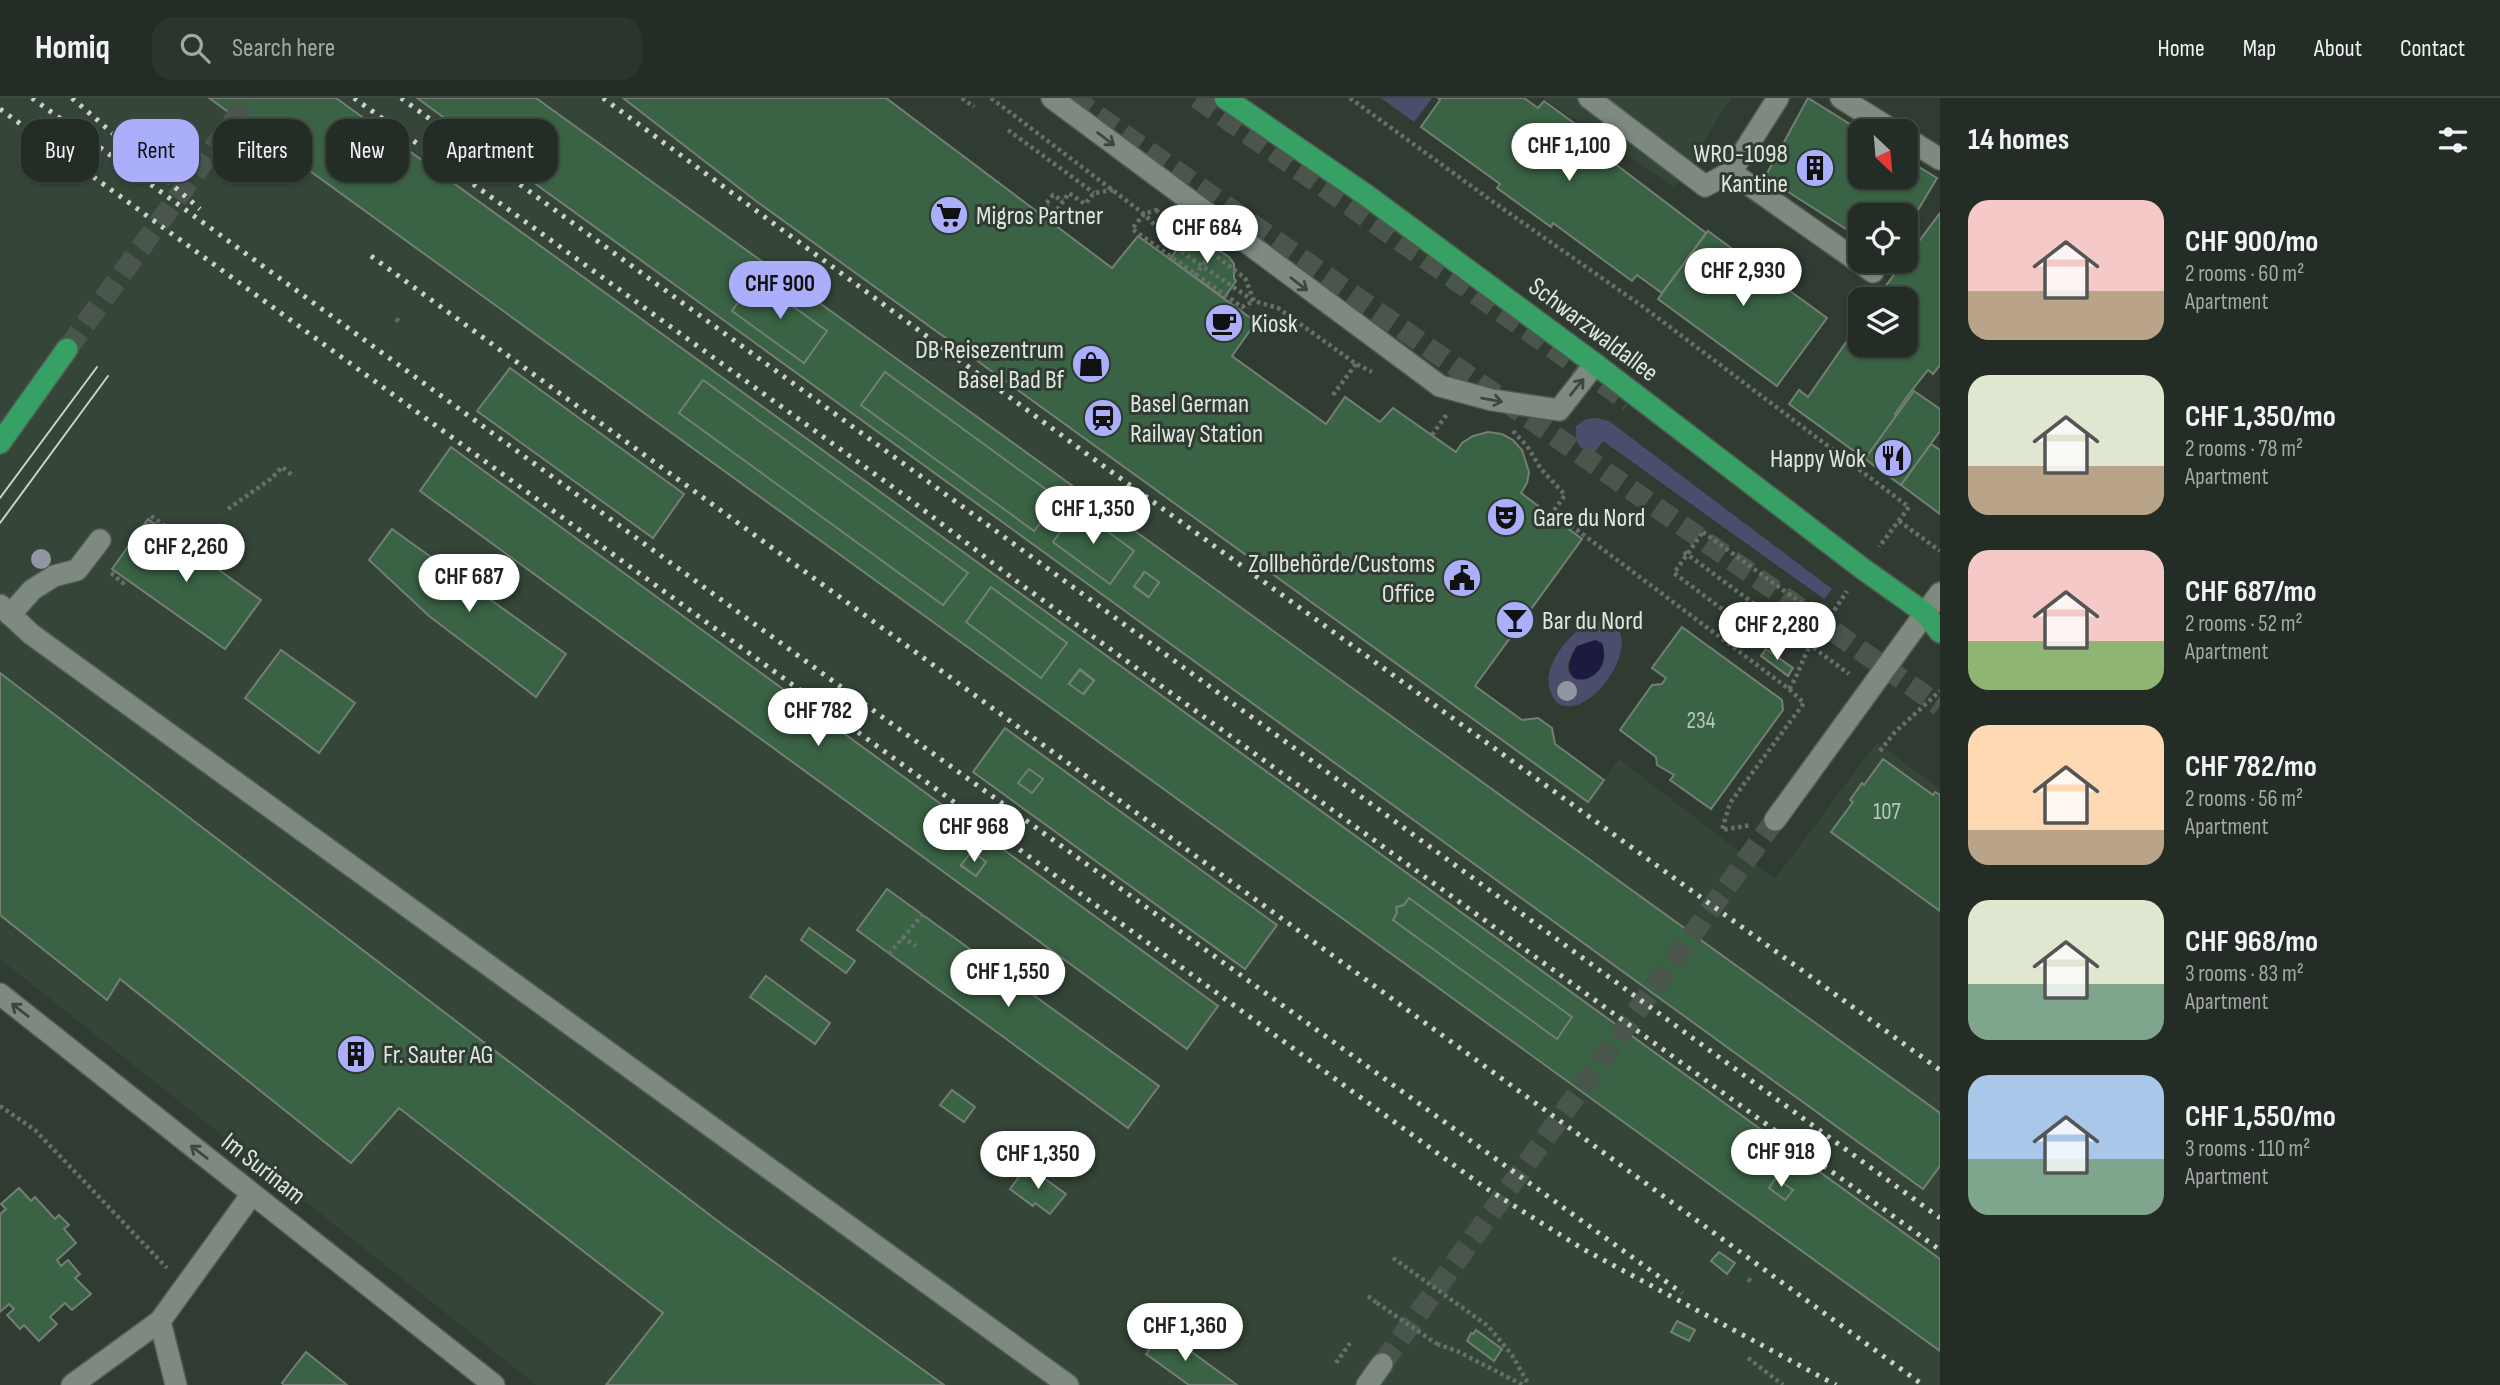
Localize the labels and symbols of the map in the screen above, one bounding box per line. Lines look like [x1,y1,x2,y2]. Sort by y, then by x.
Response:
north arrow [1848,119,1918,189]
pin: CHF 1,100 [1489,123,1649,183]
one-way arrow [1096,132,1115,147]
place label: WRO-1098 Kantine [1693,139,1788,200]
building icon: WRO-1098 Kantine [1794,147,1836,189]
supermarket icon: Migros Partner [928,194,970,236]
place label: Migros Partner [976,201,1104,232]
pin: CHF 684 [1142,206,1272,265]
pin: CHF 2,930 [1663,248,1823,308]
pin: CHF 900 [715,262,845,321]
street label: Schwarzwaldallee [1522,271,1664,389]
one-way arrow [1290,276,1309,291]
cafe icon: Kiosk [1203,302,1245,344]
place label: Kiosk [1251,309,1298,340]
place label: DB Reisezentrum Basel Bad Bf [915,335,1064,396]
shop icon: DB Reisezentrum Basel Bad Bf [1070,343,1112,385]
one-way arrow [1569,378,1584,397]
place label: Basel German Railway Station [1130,389,1263,450]
one-way arrow [1480,394,1503,407]
station icon: Basel German Railway Station [1082,397,1124,439]
restaurant icon: Happy Wok [1872,437,1914,479]
place label: Happy Wok [1770,444,1866,475]
pin: CHF 1,350 [1013,486,1173,546]
theatre icon: Gare du Nord [1485,496,1527,538]
place label: Gare du Nord [1533,503,1645,534]
pin: CHF 2,260 [106,524,266,584]
place label: Zollbehörde/Customs Office [1248,549,1435,610]
pin: CHF 687 [404,554,534,614]
public building icon: Zollbehörde/Customs Office [1441,557,1483,599]
bar icon: Bar du Nord [1494,599,1536,641]
pin: CHF 2,280 [1697,602,1857,662]
place label: Bar du Nord [1542,606,1643,637]
pin: CHF 782 [753,688,883,748]
house number: 234 [1687,707,1716,735]
house number: 107 [1873,798,1901,826]
pin: CHF 968 [909,804,1039,864]
pin: CHF 1,550 [928,950,1088,1009]
one-way arrow [12,1003,30,1018]
building icon: Fr. Sauter AG [335,1033,377,1075]
place label: Fr. Sauter AG [383,1040,494,1071]
street label: Im Surinam [215,1127,311,1212]
pin: CHF 918 [1716,1130,1846,1189]
pin: CHF 1,350 [958,1132,1118,1191]
one-way arrow [190,1144,208,1159]
pin: CHF 1,360 [1105,1304,1265,1363]

